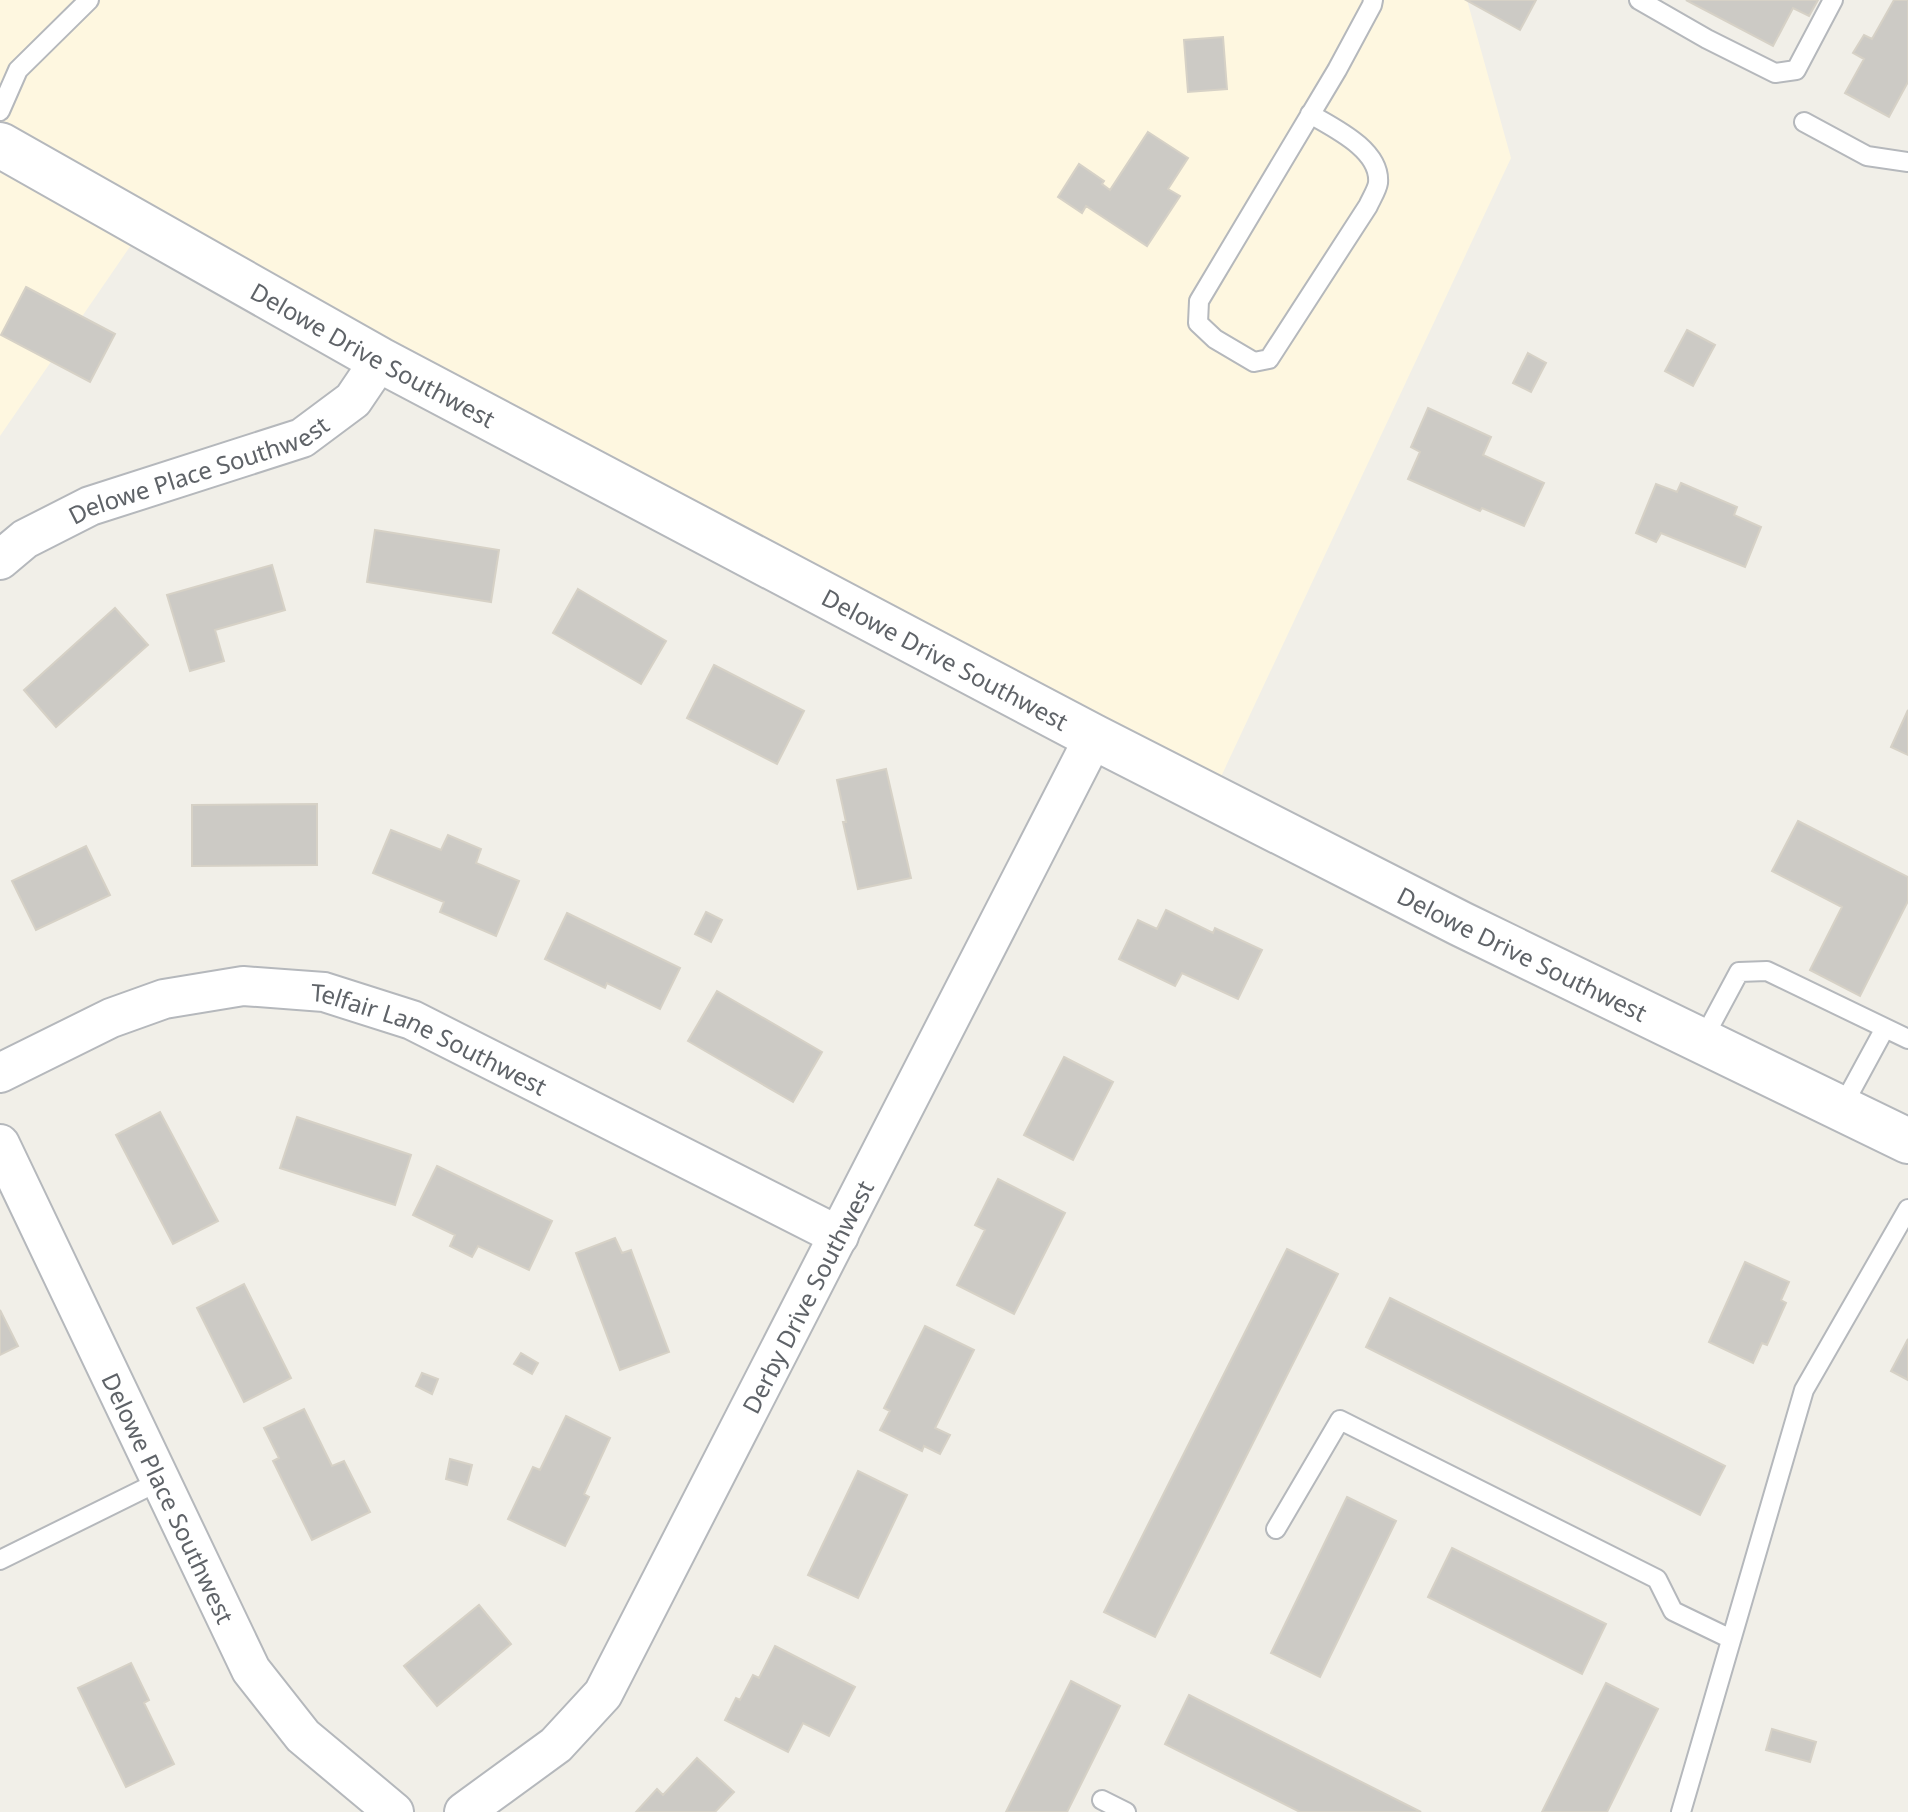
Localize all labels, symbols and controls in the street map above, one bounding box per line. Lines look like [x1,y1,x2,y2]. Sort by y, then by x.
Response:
street label: Delowe Drive Southwest [245,274,502,435]
street label: Delowe Place Southwest [62,407,335,531]
street label: Delowe Drive Southwest [816,580,1075,737]
street label: Delowe Drive Southwest [1392,878,1653,1029]
street label: Telfair Lane Southwest [310,975,553,1102]
street label: Derby Drive Southwest [733,1174,881,1419]
street label: Delowe Place Southwest [95,1367,243,1629]

